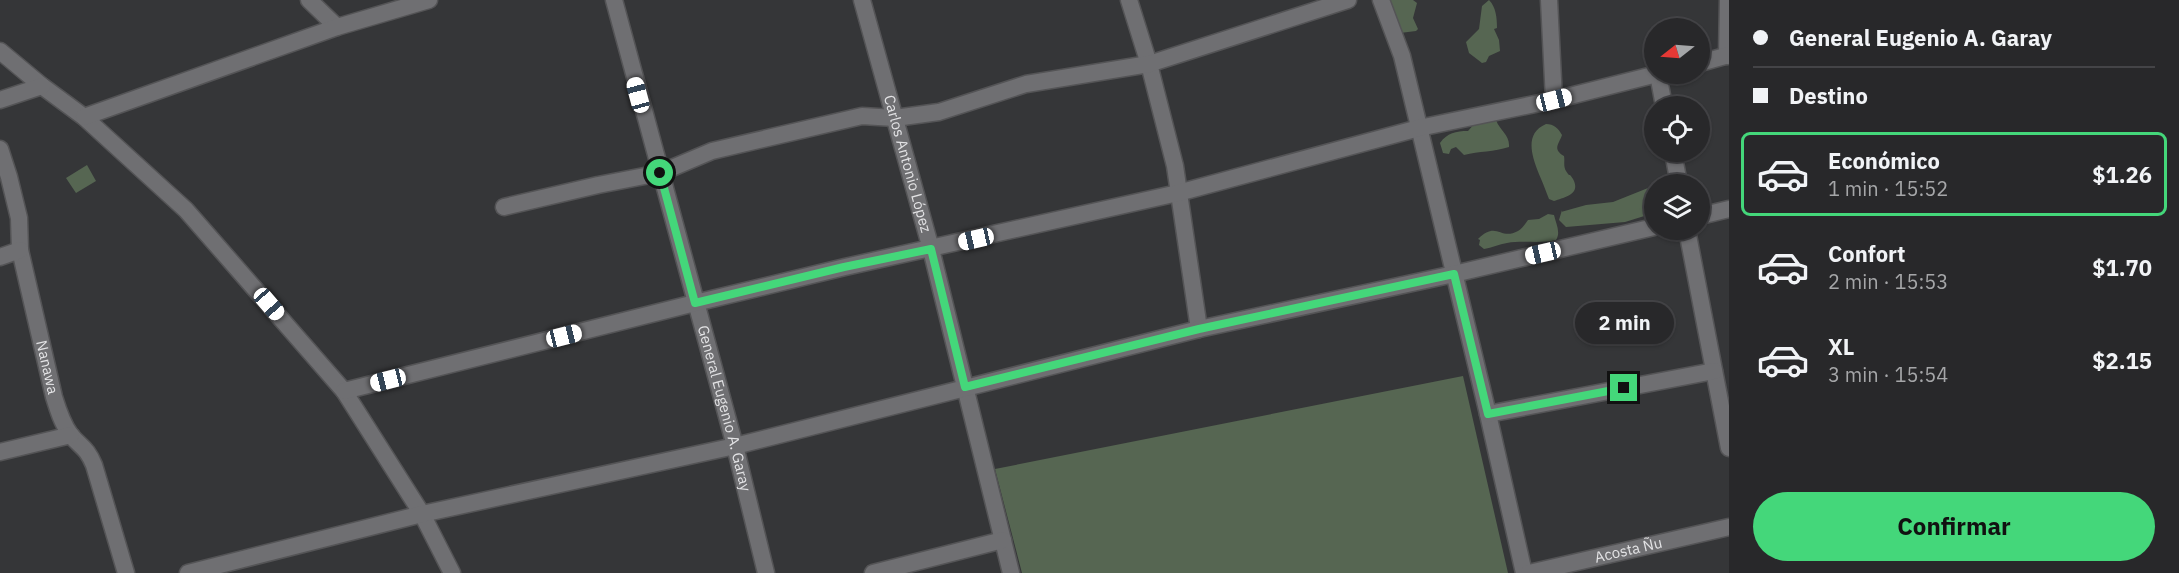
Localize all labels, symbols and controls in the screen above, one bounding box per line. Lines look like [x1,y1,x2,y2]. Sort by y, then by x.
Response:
north arrow [1644,18,1710,84]
map controls [1644,18,1710,240]
text: General Eugenio A. Garay [1789,23,2052,52]
car [625,75,651,115]
text: Destino [1789,81,1868,110]
car [1534,87,1574,113]
street label: Carlos Antonio López [880,93,936,235]
button: locate [1644,96,1710,162]
text: Económico [1828,146,1940,175]
icon: car [1756,147,1810,201]
route start [646,159,673,186]
text: $1.26 [2092,160,2152,189]
button: layers [1644,174,1710,240]
text: 1 min · 15:52 [1828,175,1948,202]
car [956,226,996,252]
text: Confort [1828,239,1906,268]
car [1523,240,1563,266]
icon: car [1756,240,1810,294]
text: $1.70 [2092,253,2152,282]
text: 2 min · 15:53 [1828,268,1948,295]
car [250,285,288,323]
callout: 2 min [1574,301,1674,343]
text: 2 min [1598,309,1651,336]
car [544,323,584,349]
street label: General Eugenio A. Garay [694,323,756,494]
text: XL [1828,332,1854,361]
icon: car [1756,333,1810,387]
street label: Nanawa [32,338,63,396]
text: $2.15 [2092,346,2152,375]
text: 3 min · 15:54 [1828,361,1948,388]
car [368,367,408,393]
route end [1610,374,1637,401]
button: Confirmar [1753,492,2155,561]
street label: Acosta Ñu [1593,533,1664,567]

